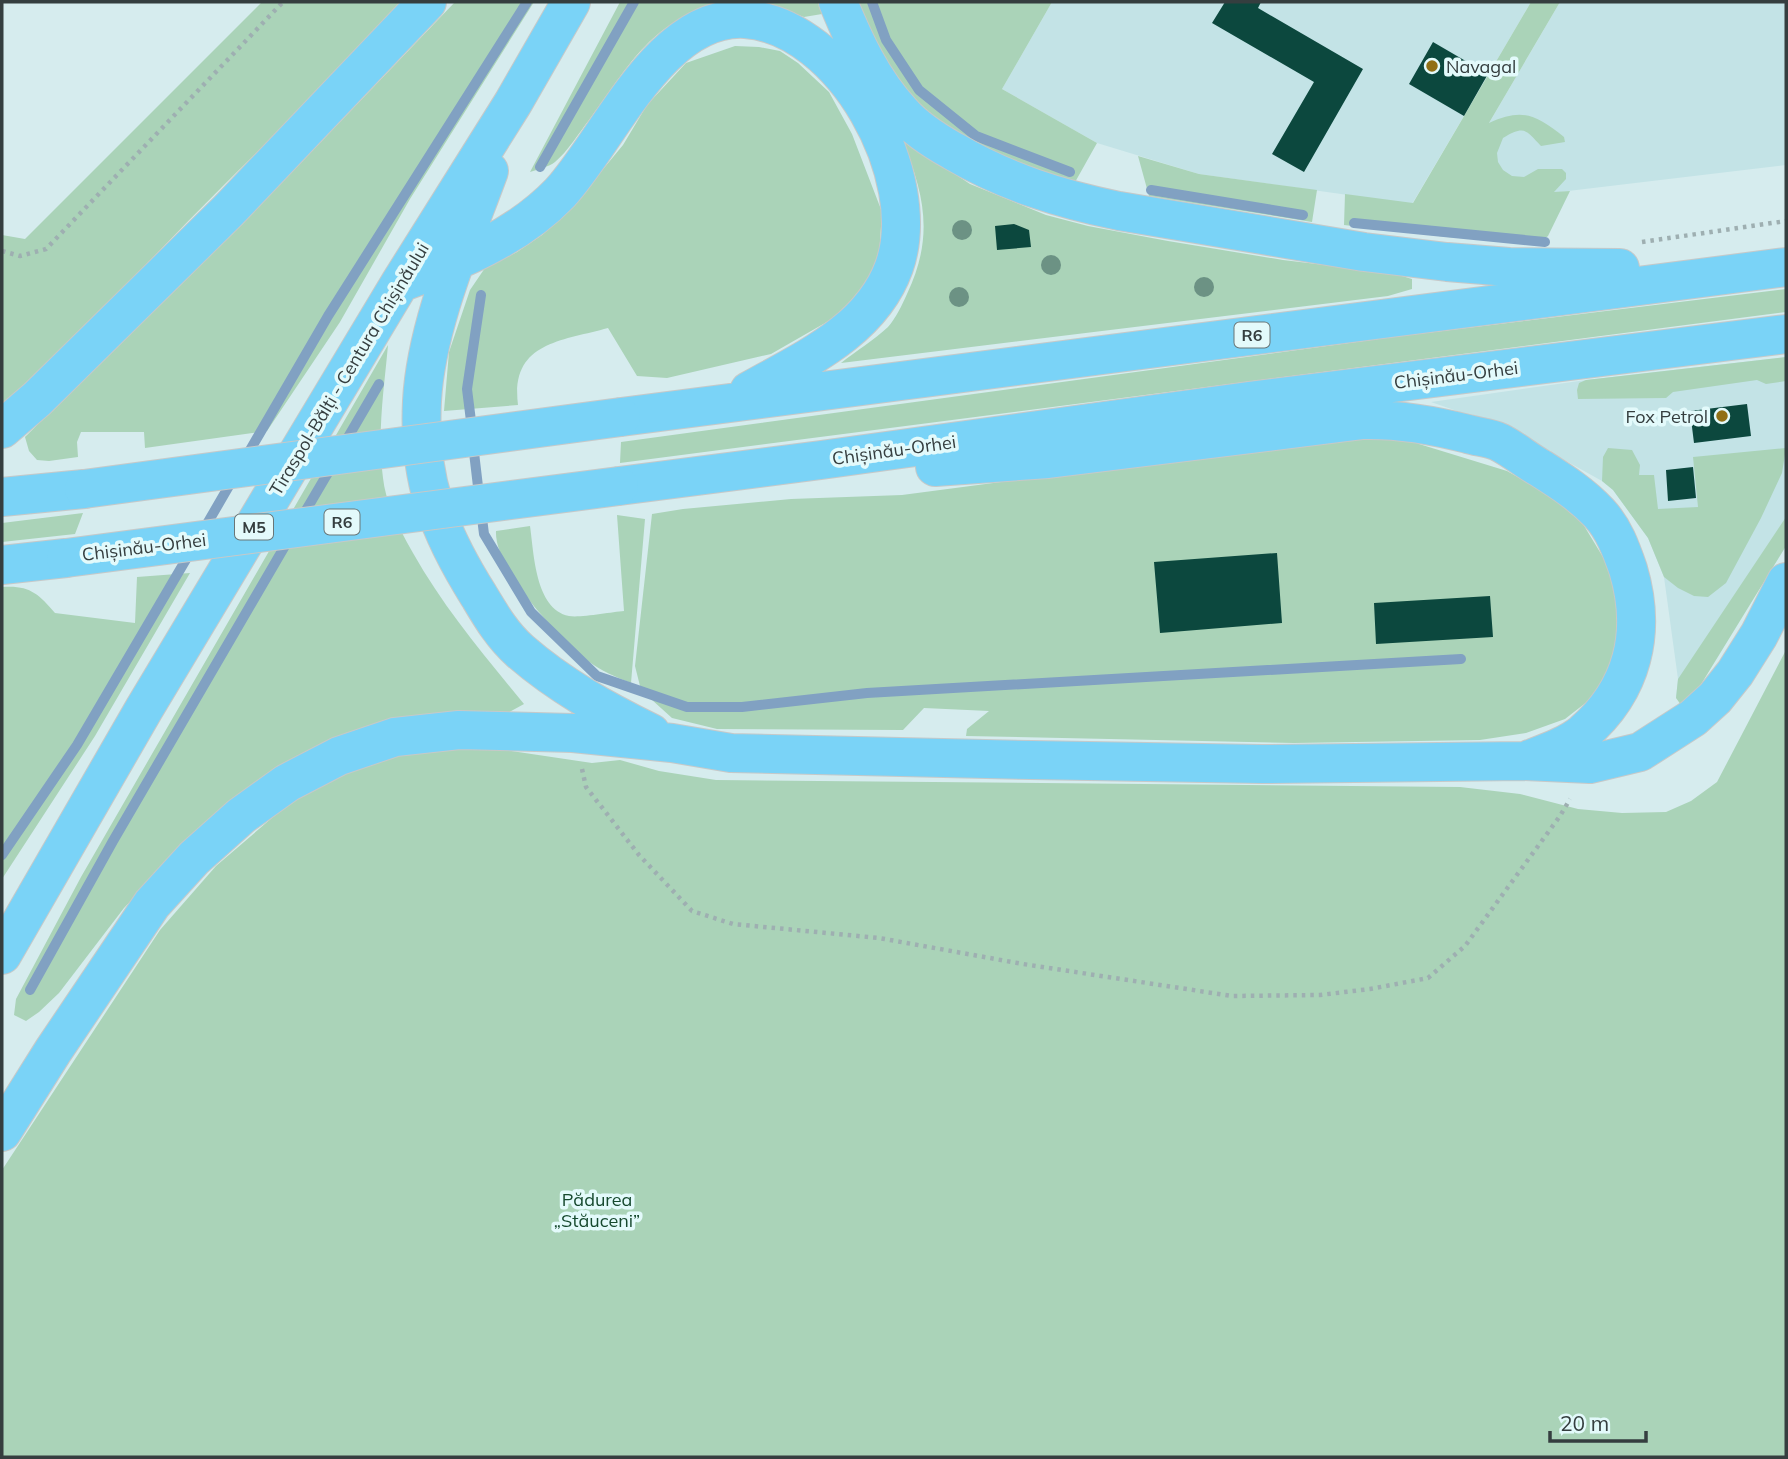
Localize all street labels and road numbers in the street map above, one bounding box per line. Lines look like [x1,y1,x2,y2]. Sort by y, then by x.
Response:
street label: Tiraspol-Bălți - Centura Chișinăului [264,238,434,500]
road number: R6 [1234,322,1270,348]
street label: Chișinău-Orhei [1393,356,1519,394]
street label: Chișinău-Orhei [831,430,957,470]
road number: R6 [324,509,360,534]
road number: M5 [235,514,273,540]
street label: Chișinău-Orhei [81,528,207,566]

